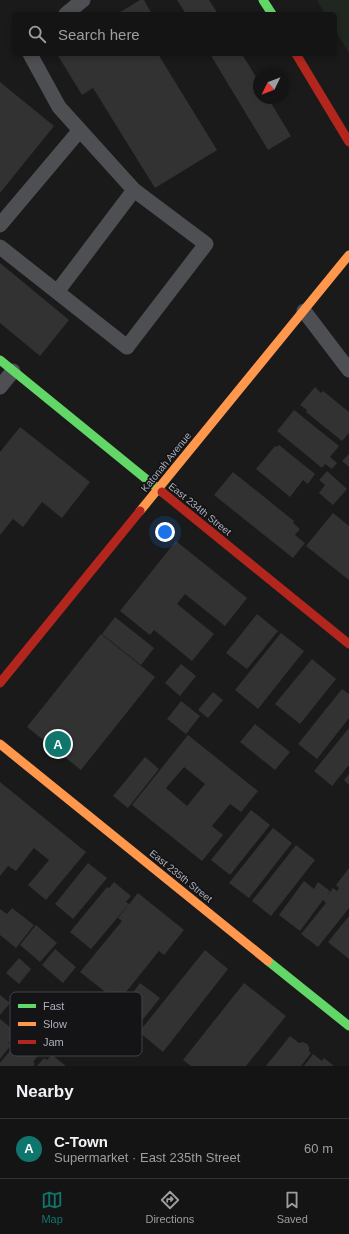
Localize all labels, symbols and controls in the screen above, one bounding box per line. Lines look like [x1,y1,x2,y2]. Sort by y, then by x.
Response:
search box [12,12,337,56]
icon: search [26,23,48,45]
text: Search here [58,26,140,43]
north arrow [253,68,289,104]
street label: Katonah Avenue [139,430,194,494]
street label: East 234th Street [167,480,234,538]
your location [155,522,175,542]
pin: A [45,729,71,759]
street label: East 235th Street [148,847,215,905]
legend [10,992,142,1056]
text: Fast [43,1000,64,1012]
text: Slow [43,1018,67,1030]
text: Jam [43,1036,64,1048]
text: Nearby [16,1082,74,1101]
text: C-Town [54,1133,108,1150]
text: A [24,1141,34,1156]
text: 60 m [304,1141,333,1156]
text: Supermarket · East 235th Street [54,1150,240,1165]
tab: Map [41,1189,63,1225]
tab: Directions [145,1189,194,1225]
tab: Saved [277,1189,308,1225]

